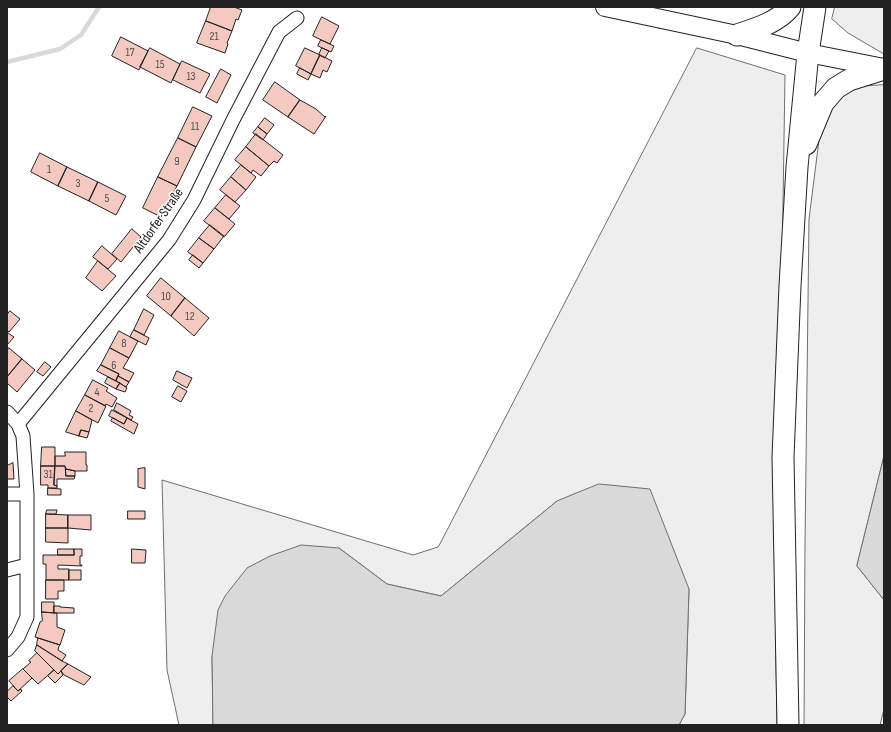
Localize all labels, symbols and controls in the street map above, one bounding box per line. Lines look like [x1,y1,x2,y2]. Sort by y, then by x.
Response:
house number: 21 [209,30,219,44]
house number: 17 [126,46,134,60]
house number: 15 [155,58,165,72]
house number: 13 [186,70,196,84]
house number: 11 [191,120,199,134]
house number: 9 [174,155,180,169]
house number: 1 [47,163,51,177]
house number: 3 [75,177,81,191]
street label: Altdorfer Straße [131,185,187,257]
house number: 5 [105,192,109,206]
house number: 10 [161,290,171,304]
house number: 12 [185,310,195,324]
house number: 8 [121,337,127,351]
house number: 6 [111,359,117,373]
house number: 4 [94,386,100,400]
house number: 2 [89,402,93,416]
house number: 31 [43,468,53,482]

